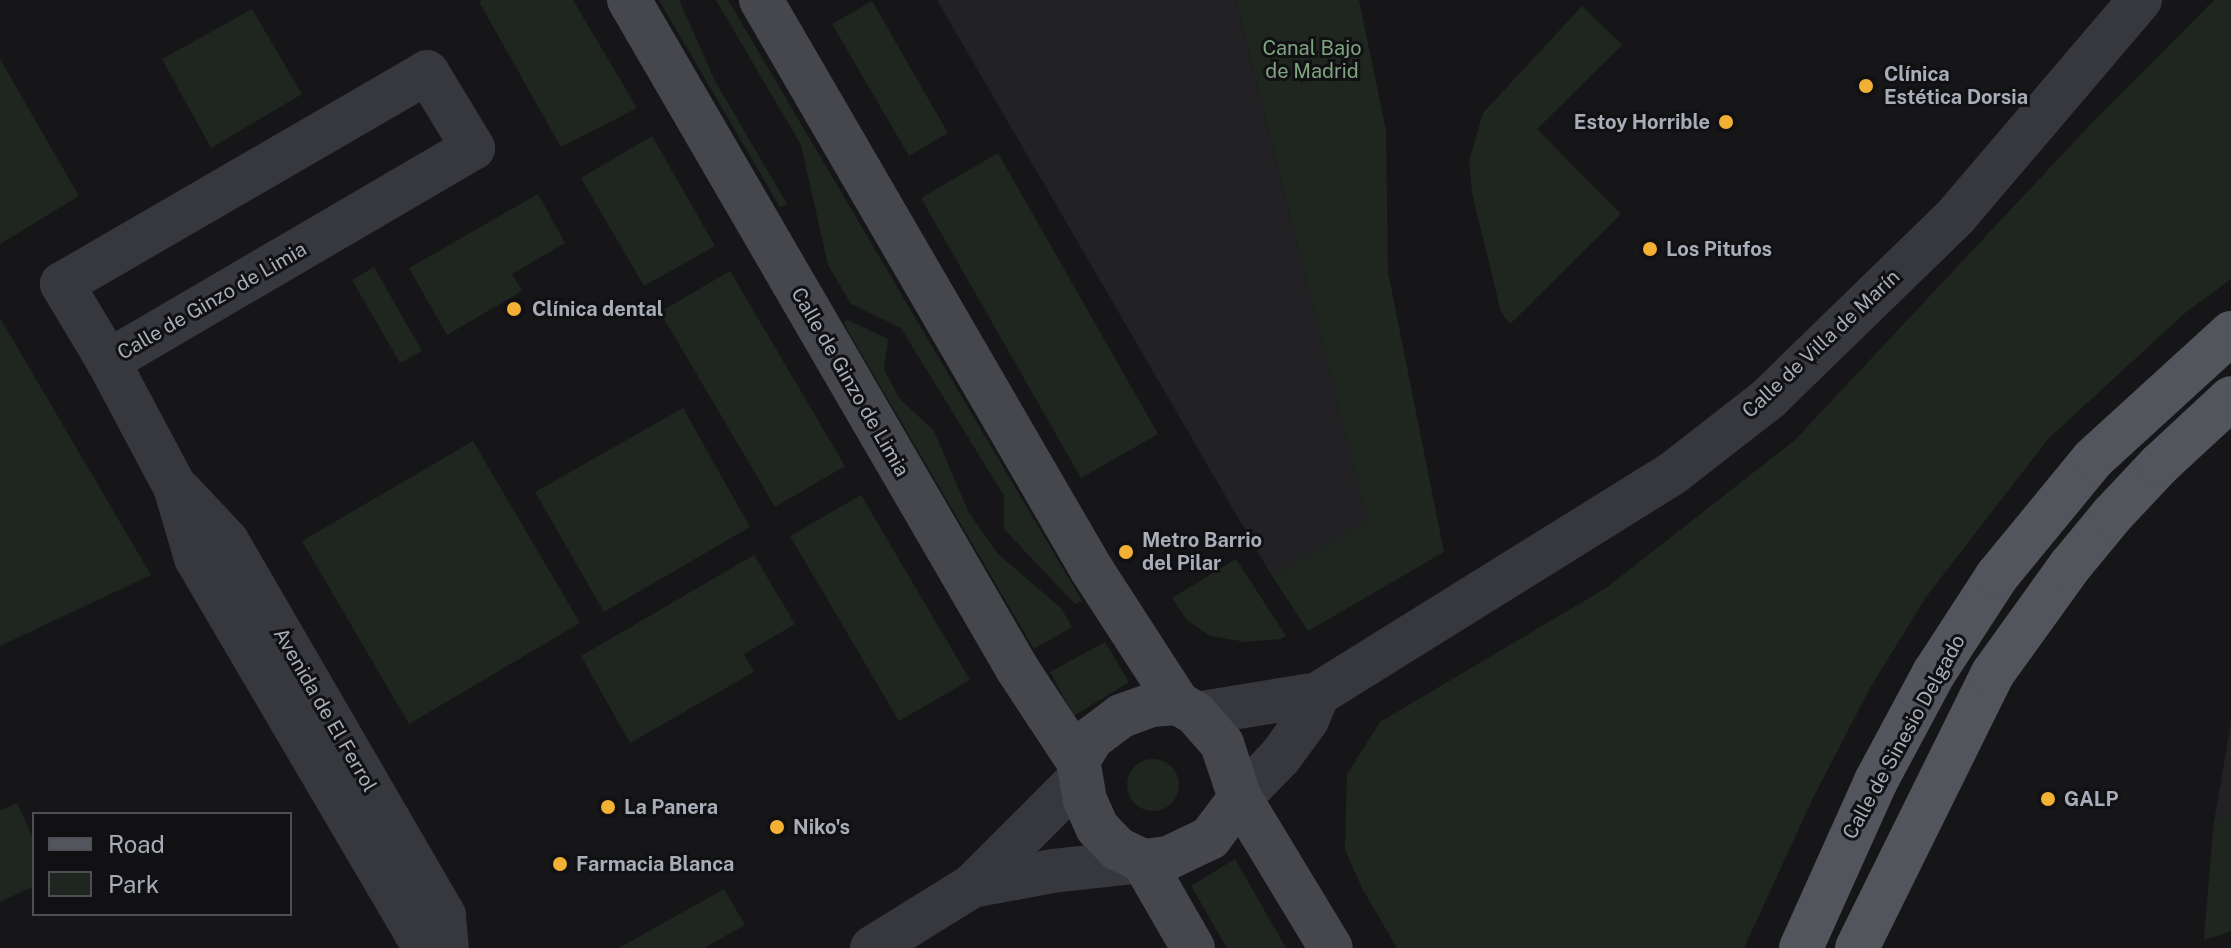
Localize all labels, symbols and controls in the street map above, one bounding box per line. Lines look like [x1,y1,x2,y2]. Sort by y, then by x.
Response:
park label: Canal Bajo de Madrid [1262,37,1362,84]
place label: Clínica Estética Dorsia [1884,62,2028,109]
marker: Clínica Estética Dorsia [1855,75,1877,97]
place label: Estoy Horrible [1574,110,1710,134]
marker: Estoy Horrible [1717,113,1735,131]
street label: Calle de Ginzo de Limia [113,237,311,365]
place label: Los Pitufos [1666,237,1772,261]
marker: Los Pitufos [1641,240,1659,258]
street label: Calle de Villa de Marín [1737,264,1905,424]
street label: Calle de Ginzo de Limia [786,283,914,481]
place label: Clínica dental [532,297,664,321]
marker: Clínica dental [503,298,525,320]
place label: Metro Barrio del Pilar [1142,528,1262,575]
marker: Metro Barrio del Pilar [1117,543,1135,561]
street label: Avenida de El Ferrol [268,624,382,796]
street label: Calle de Sinesio Delgado [1838,630,1970,844]
place label: GALP [2064,787,2118,811]
marker: GALP [2039,790,2057,808]
place label: La Panera [624,795,718,819]
marker: La Panera [599,798,617,816]
legend [32,812,292,916]
place label: Niko's [793,815,850,839]
marker: Niko's [768,818,786,836]
text: Road [108,830,165,858]
place label: Farmacia Blanca [576,852,734,876]
marker: Farmacia Blanca [551,855,569,873]
text: Park [108,870,159,898]

